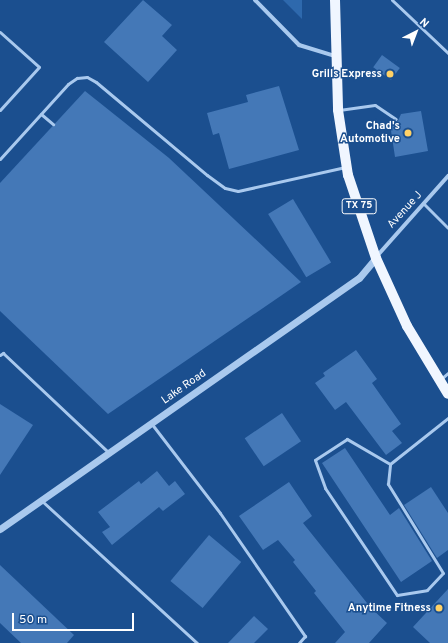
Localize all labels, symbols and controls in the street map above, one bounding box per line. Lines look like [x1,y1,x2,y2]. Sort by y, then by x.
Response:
north arrow [396,12,436,52]
text: N [416,15,432,31]
place label: Grills Express [312,67,382,81]
marker: Grills Express [385,69,395,79]
place label: Chad's Automotive [340,120,400,146]
marker: Chad's Automotive [403,128,413,138]
street label: Avenue J [385,189,425,231]
road number: TX 75 [341,198,377,214]
street label: Lake Road [159,367,209,407]
place label: Anytime Fitness [348,601,431,615]
marker: Anytime Fitness [434,603,444,613]
scale bar [14,605,136,631]
text: 50 m [19,612,47,628]

